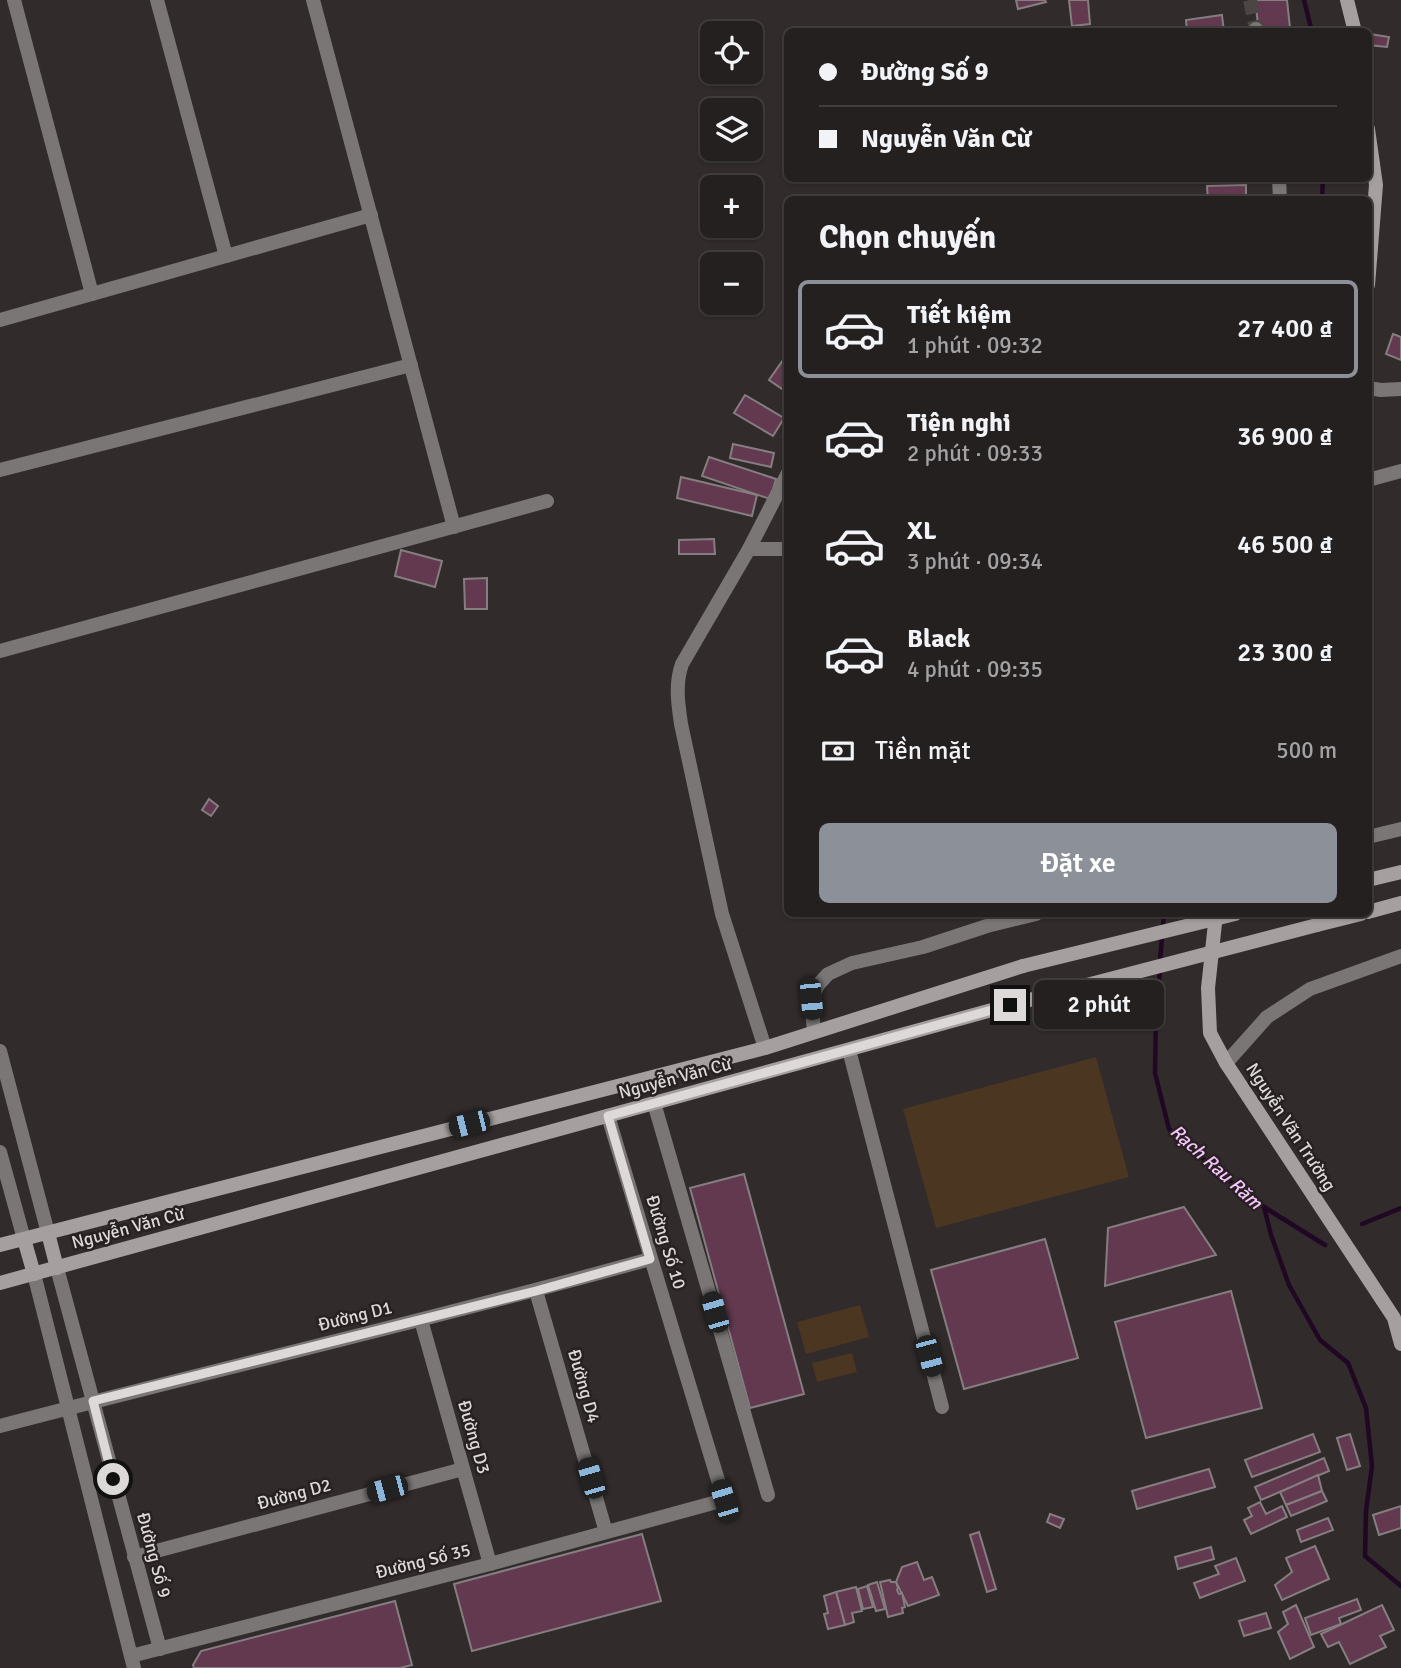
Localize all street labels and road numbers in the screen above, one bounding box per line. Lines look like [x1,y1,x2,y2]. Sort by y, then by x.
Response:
street label: Nguyễn Văn Cừ [616,1052,735,1104]
street label: Nguyễn Văn Trường [1241,1059,1341,1195]
street label: Đường Số 10 [641,1192,691,1292]
street label: Nguyễn Văn Cừ [69,1202,188,1254]
street label: Đường D1 [316,1296,394,1336]
street label: Đường D4 [563,1346,605,1426]
street label: Đường D3 [453,1397,495,1477]
street label: Đường D2 [254,1474,334,1514]
street label: Đường Số 9 [132,1510,176,1600]
street label: Đường Số 35 [373,1539,473,1583]

